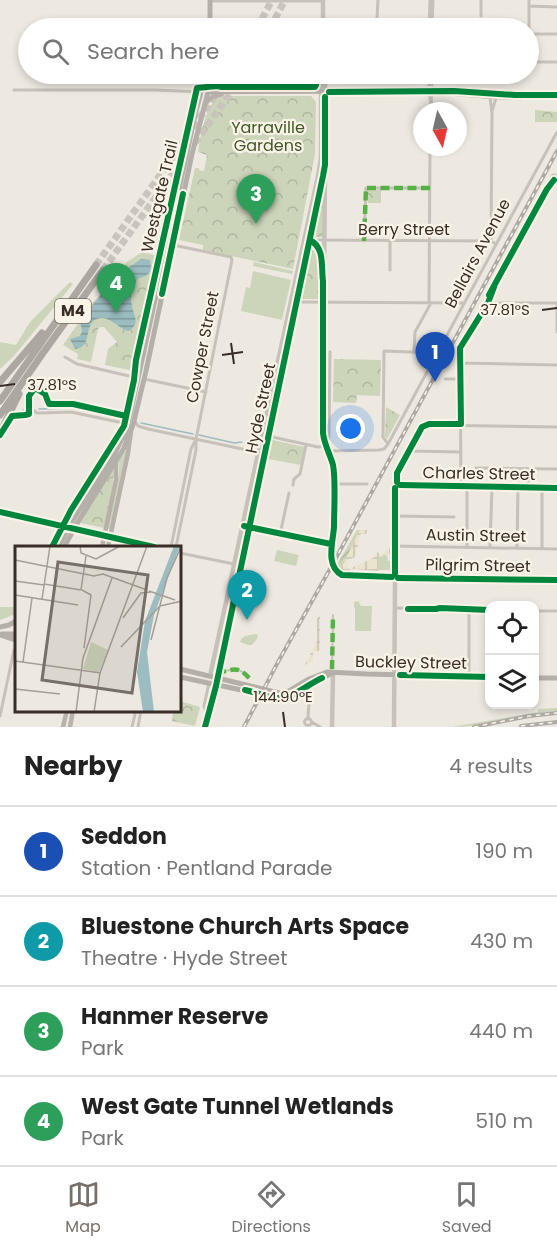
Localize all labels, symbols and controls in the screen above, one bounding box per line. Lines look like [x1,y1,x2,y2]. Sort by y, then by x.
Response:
search box [18,18,539,84]
icon: search [39,35,72,68]
text: Search here [87,36,220,67]
north arrow [413,102,467,156]
park label: Yarraville Gardens [231,116,305,157]
street label: Westgate Trail [135,138,184,255]
pin: 3 [236,174,276,224]
street label: Bellairs Avenue [439,194,516,312]
street label: Berry Street [358,218,450,241]
pin: 4 [96,264,136,313]
street label: Cowper Street [180,289,225,405]
road number: M4 [55,299,91,323]
text: 37.81°S [480,299,530,320]
pin: 1 [416,332,454,382]
street label: Hyde Street [240,361,281,455]
text: 37.81°S [27,374,77,395]
your location [336,414,365,443]
street label: Charles Street [422,461,536,486]
street label: Austin Street [426,523,527,548]
inset map [15,546,182,712]
street label: Pilgrim Street [425,553,531,578]
pin: 2 [228,570,266,620]
map controls [485,601,539,709]
button: locate [485,601,539,655]
street label: Buckley Street [355,650,467,675]
button: layers [485,655,539,709]
text: 144.90°E [253,686,313,707]
text: Nearby [24,748,122,784]
text: 4 results [449,752,533,780]
text: Seddon [81,821,167,852]
text: 1 [40,837,47,865]
text: 190 m [476,837,533,865]
text: Station · Pentland Parade [81,854,332,882]
text: Bluestone Church Arts Space [81,911,409,942]
text: 2 [38,927,49,955]
text: 430 m [470,927,533,955]
text: Theatre · Hyde Street [81,944,288,972]
text: Hanmer Reserve [81,1001,268,1032]
text: 3 [37,1017,50,1045]
text: 440 m [469,1017,533,1045]
text: Park [81,1034,124,1062]
text: West Gate Tunnel Wetlands [81,1091,394,1122]
text: 4 [37,1107,50,1135]
text: 510 m [476,1107,533,1135]
text: Park [81,1124,124,1152]
tab: Map [65,1178,101,1239]
tab: Directions [232,1178,311,1239]
tab: Saved [442,1178,492,1239]

